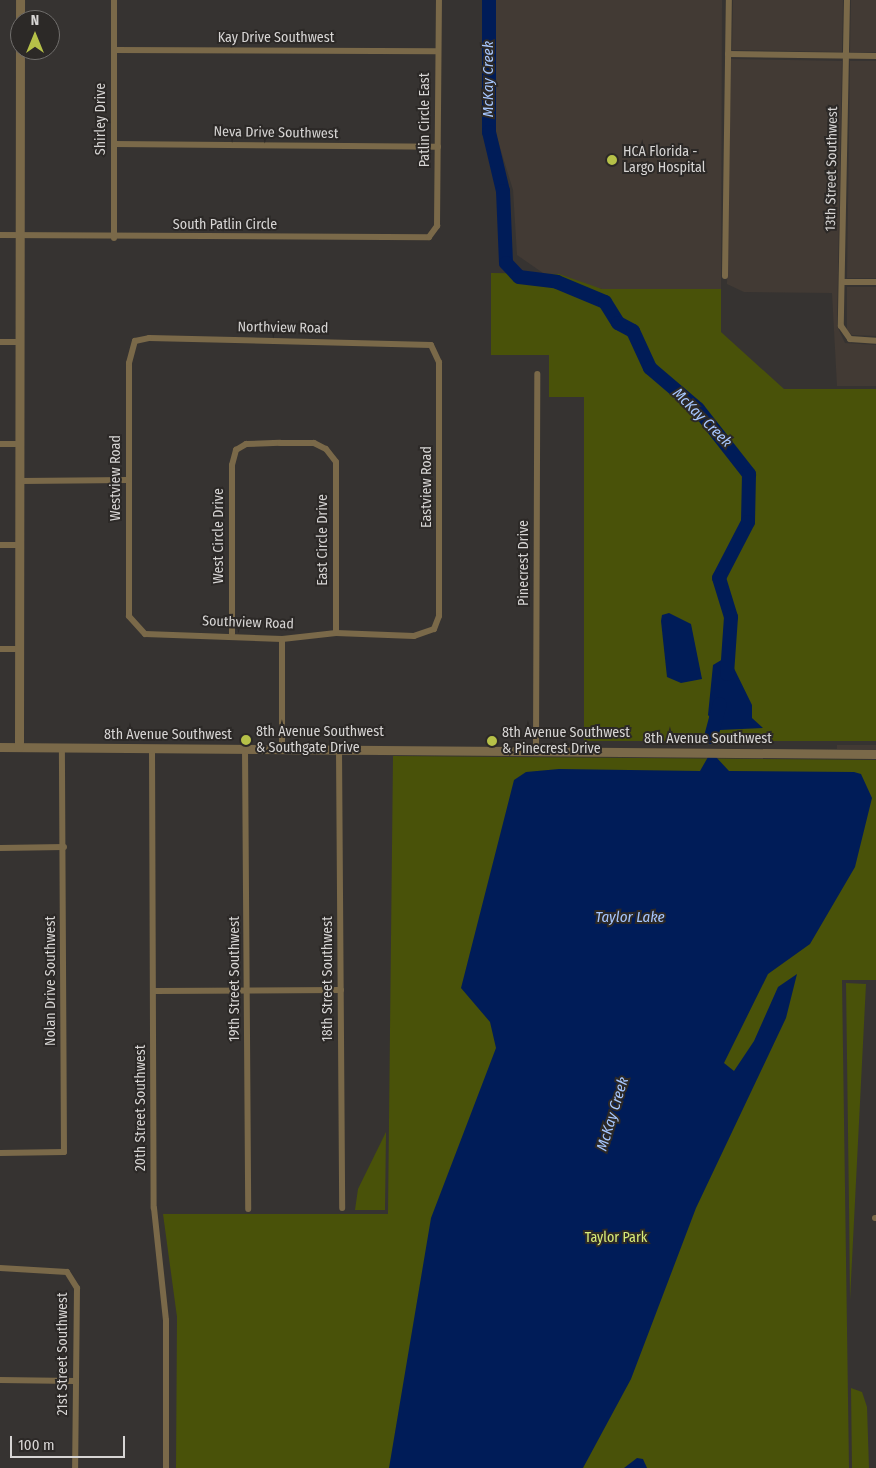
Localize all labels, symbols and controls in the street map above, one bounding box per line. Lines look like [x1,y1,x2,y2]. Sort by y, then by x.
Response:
north arrow [10,10,60,60]
text: N [31,12,39,29]
street label: Kay Drive Southwest [218,30,334,46]
water label: McKay Creek [480,41,498,117]
street label: Patlin Circle East [417,73,433,167]
street label: Shirley Drive [93,83,109,155]
street label: 13th Street Southwest [823,106,841,232]
street label: Neva Drive Southwest [214,124,338,142]
place label: HCA Florida - Largo Hospital [623,144,705,176]
marker: HCA Florida - Largo Hospital [605,153,619,167]
street label: South Patlin Circle [173,217,277,233]
street label: Northview Road [237,319,329,337]
water label: McKay Creek [669,385,735,451]
street label: Westview Road [108,435,124,521]
street label: Eastview Road [419,446,435,528]
street label: West Circle Drive [211,488,227,584]
street label: East Circle Drive [315,494,331,586]
street label: Pinecrest Drive [516,520,532,606]
street label: Southview Road [202,613,294,633]
place label: 8th Avenue Southwest & Southgate Drive [256,724,384,756]
place label: 8th Avenue Southwest & Pinecrest Drive [502,725,630,758]
street label: 8th Avenue Southwest [104,727,232,743]
street label: 8th Avenue Southwest [644,731,772,747]
marker: 8th Avenue Southwest & Southgate Drive [240,734,252,746]
marker: 8th Avenue Southwest & Pinecrest Drive [486,735,498,747]
water label: Taylor Lake [595,909,665,927]
street label: Nolan Drive Southwest [43,916,59,1046]
street label: 19th Street Southwest [227,916,243,1042]
street label: 18th Street Southwest [320,916,336,1042]
street label: 20th Street Southwest [133,1045,149,1171]
water label: McKay Creek [593,1075,633,1153]
park label: Taylor Park [585,1230,647,1246]
street label: 21st Street Southwest [55,1292,71,1416]
scale bar [12,1426,128,1458]
text: 100 m [18,1436,55,1454]

